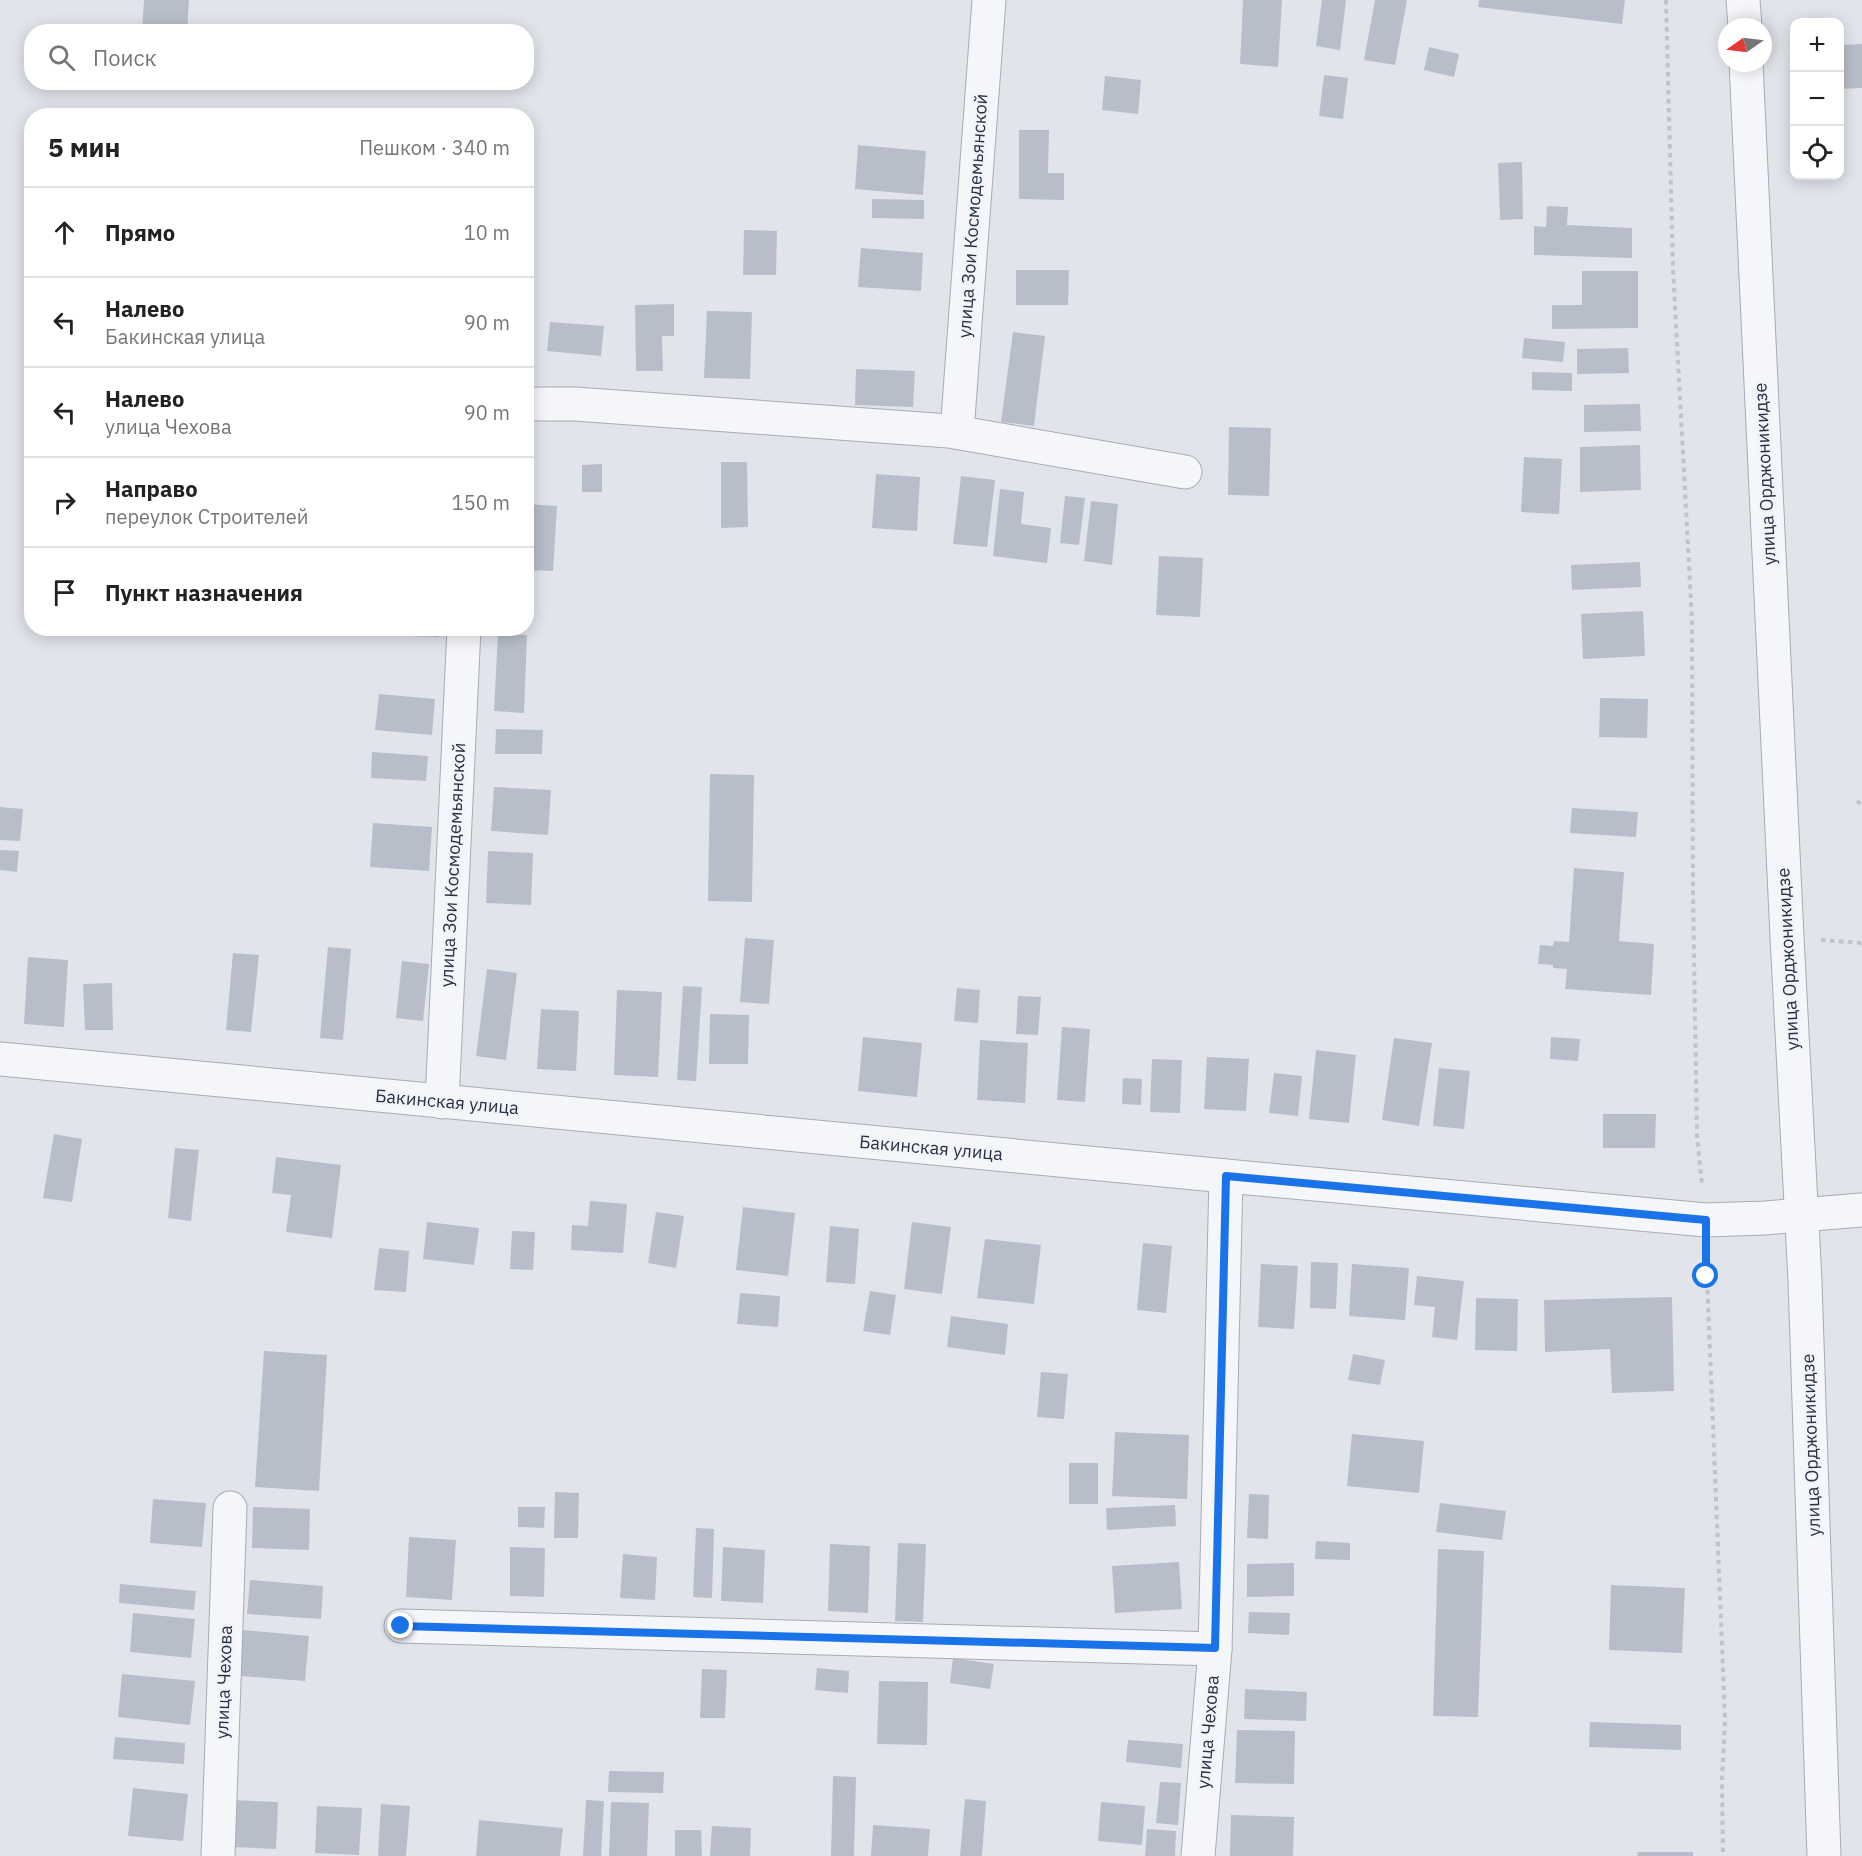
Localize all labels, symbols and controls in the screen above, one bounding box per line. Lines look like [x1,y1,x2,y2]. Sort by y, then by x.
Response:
north arrow [1718,18,1772,72]
map controls [1790,18,1844,180]
button: + [1790,18,1844,72]
search box [24,24,534,90]
icon: search [45,41,78,74]
text: Поиск [93,43,157,72]
button: − [1790,72,1844,126]
street label: улица Зои Космодемьянской [952,93,993,339]
button: locate [1790,126,1844,180]
text: 5 мин [48,130,120,164]
text: Пешком · 340 m [359,134,510,161]
icon: ahead [48,216,81,249]
text: Прямо [105,218,175,247]
text: 10 m [464,219,510,246]
text: Налево [105,294,184,323]
icon: left [48,306,81,339]
text: 90 m [464,309,510,336]
text: Бакинская улица [105,323,265,350]
street label: улица Орджоникидзе [1748,382,1781,566]
text: Налево [105,384,184,413]
icon: left [48,396,81,429]
text: 90 m [464,399,510,426]
text: улица Чехова [105,413,232,440]
text: Направо [105,474,198,503]
icon: right [48,486,81,519]
text: 150 m [452,489,510,516]
text: переулок Строителей [105,503,308,530]
icon: arrive [48,576,81,609]
text: Пункт назначения [105,578,303,607]
street label: улица Зои Космодемьянской [435,742,470,988]
street label: улица Орджоникидзе [1771,867,1804,1051]
street label: Бакинская улица [374,1084,520,1119]
street label: Бакинская улица [858,1130,1004,1165]
route start [1692,1262,1718,1288]
street label: улица Орджоникидзе [1796,1353,1825,1537]
route end [387,1612,413,1638]
street label: улица Чехова [210,1624,237,1739]
street label: улица Чехова [1191,1674,1224,1790]

